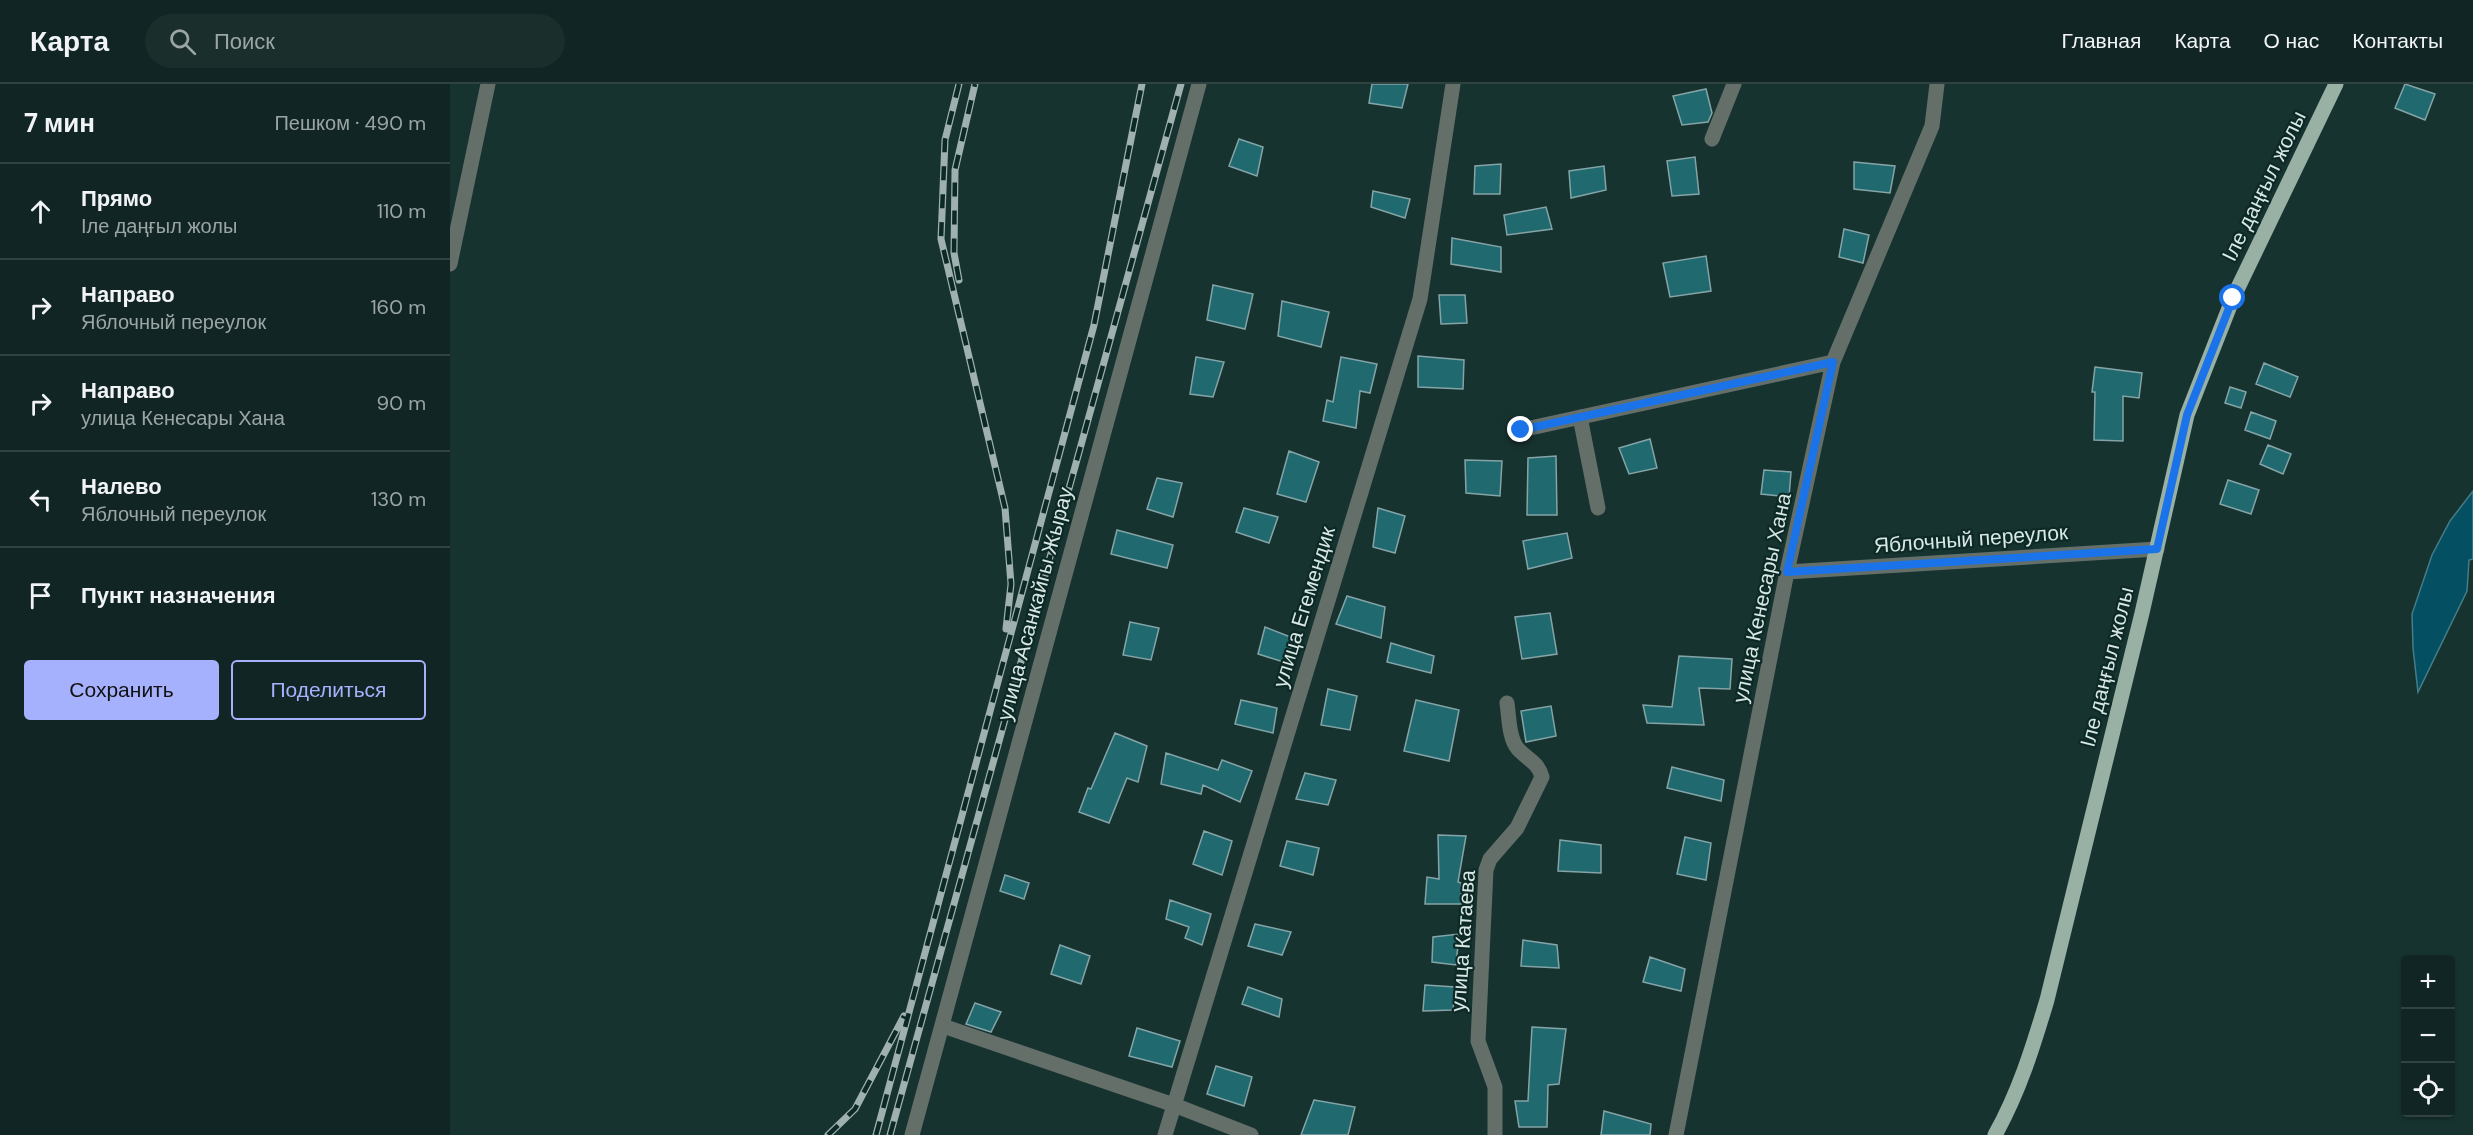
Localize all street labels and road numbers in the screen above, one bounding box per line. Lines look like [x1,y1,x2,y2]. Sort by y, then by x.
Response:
street label: Іле даңғыл жолы [2215,106,2313,266]
street label: улица Асанкайгы Жырау [990,484,1080,724]
street label: улица Кенесары Хана [1726,490,1798,706]
street label: Яблочный переулок [1873,518,2070,560]
street label: улица Егемендик [1266,522,1342,691]
street label: Іле даңғыл жолы [2074,584,2140,750]
street label: улица Катаева [1444,869,1482,1013]

